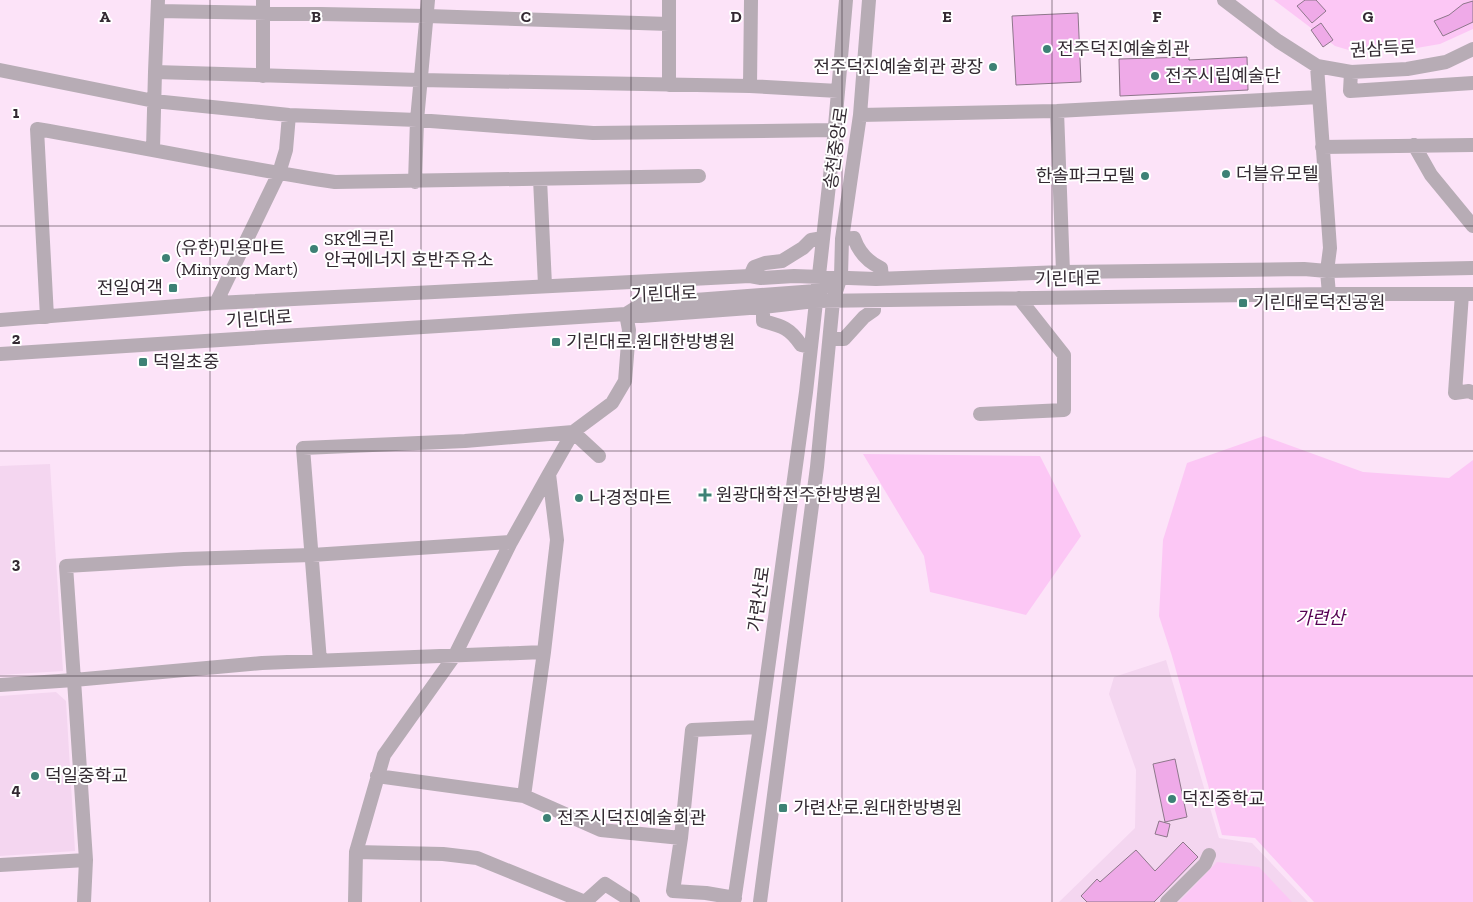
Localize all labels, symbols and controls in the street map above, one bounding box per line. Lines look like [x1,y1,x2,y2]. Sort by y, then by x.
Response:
text: A [100,7,111,26]
text: B [311,7,321,26]
text: C [521,7,531,26]
text: D [730,7,742,26]
text: E [942,7,952,26]
text: F [1152,7,1162,26]
text: G [1363,7,1374,26]
street label: 권삼득로 [1349,36,1417,62]
place label: 전주덕진예술회관 [1057,38,1190,60]
marker: 전주덕진예술회관 [1041,43,1053,55]
place label: 전주덕진예술회관 광장 [813,56,983,78]
marker: 전주덕진예술회관 광장 [987,61,999,73]
place label: 전주시립예술단 [1165,65,1281,87]
marker: 전주시립예술단 [1149,70,1161,82]
text: 1 [13,103,20,122]
street label: 송천중앙로 [819,105,853,191]
place label: 더블유모텔 [1236,163,1319,185]
place label: 한솔파크모텔 [1036,165,1135,187]
marker: 더블유모텔 [1220,168,1232,180]
marker: 한솔파크모텔 [1139,170,1151,182]
place label: SK엔크린 안국에너지 호반주유소 [324,228,494,271]
place label: (유한)민용마트 (Minyong Mart) [176,237,298,280]
marker: SK엔크린 안국에너지 호반주유소 [308,243,320,255]
marker: (유한)민용마트 (Minyong Mart) [160,252,172,264]
street label: 기린대로 [1035,267,1101,291]
place label: 전일여객 [97,277,163,299]
marker: 전일여객 [167,282,179,294]
street label: 기린대로 [631,282,697,306]
place label: 기린대로덕진공원 [1253,292,1385,314]
marker: 기린대로덕진공원 [1237,297,1249,309]
street label: 기린대로 [225,306,293,332]
text: 2 [12,329,21,348]
place label: 기린대로.원대한방병원 [566,331,735,353]
marker: 기린대로.원대한방병원 [550,336,562,348]
place label: 덕일초중 [153,351,219,373]
marker: 덕일초중 [137,356,149,368]
place label: 원광대학전주한방병원 [716,484,882,506]
place label: 나경정마트 [589,487,672,509]
marker: 원광대학전주한방병원 [698,488,712,502]
marker: 나경정마트 [573,492,585,504]
text: 3 [12,554,21,573]
street label: 가련산로 [743,565,775,633]
park label: 가련산 [1295,607,1347,629]
place label: 덕일중학교 [45,765,128,787]
marker: 덕일중학교 [29,770,41,782]
text: 4 [11,780,21,799]
place label: 덕진중학교 [1182,788,1265,810]
marker: 덕진중학교 [1166,793,1178,805]
place label: 가련산로.원대한방병원 [793,797,962,819]
marker: 가련산로.원대한방병원 [777,802,789,814]
place label: 전주시덕진예술회관 [557,807,706,829]
marker: 전주시덕진예술회관 [541,812,553,824]

